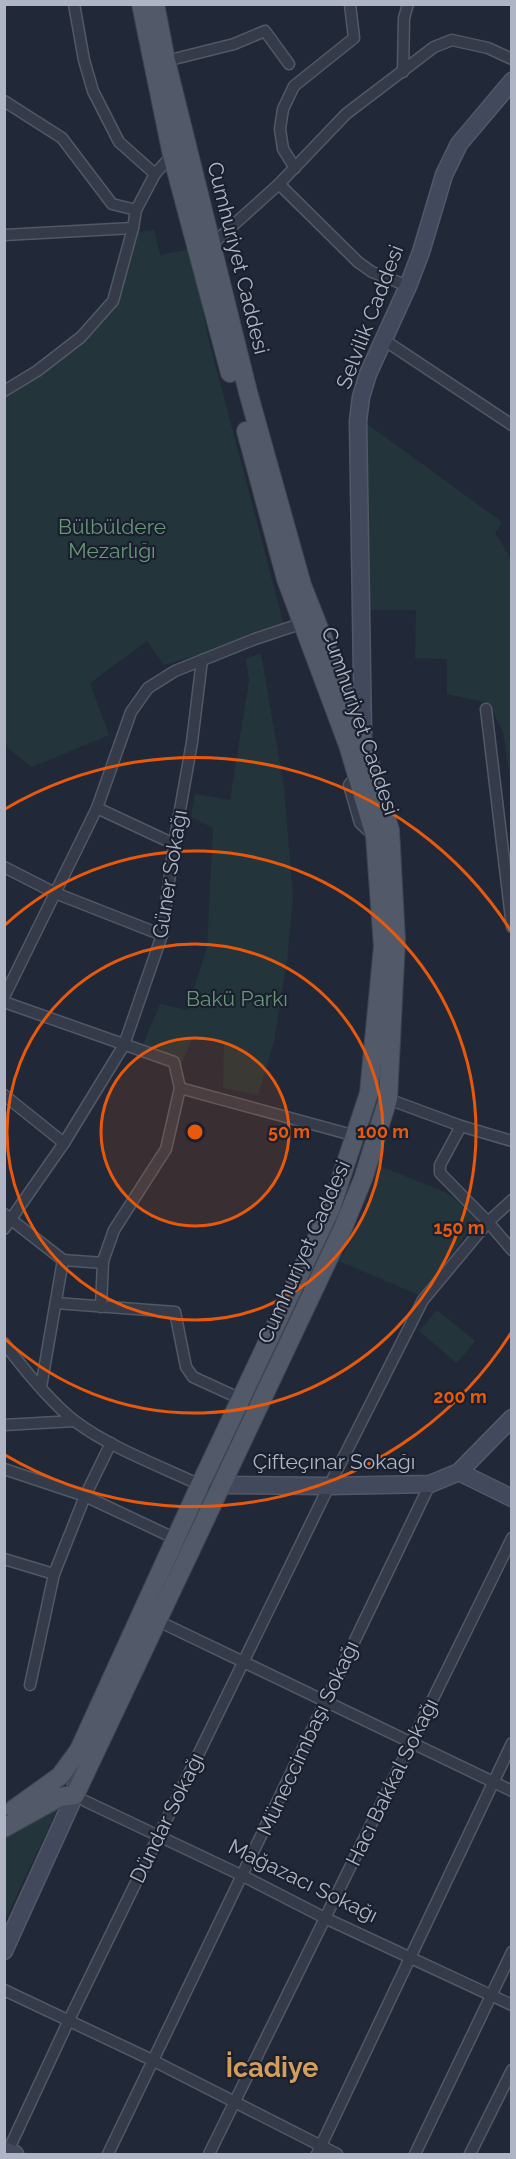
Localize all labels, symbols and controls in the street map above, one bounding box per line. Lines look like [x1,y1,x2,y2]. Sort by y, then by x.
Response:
street label: Cumhuriyet Caddesi [202,159,275,357]
street label: Selvilik Caddesi [331,241,408,392]
park label: Bülbüldere Mezarlığı [58,514,166,563]
street label: Cumhuriyet Caddesi [317,623,404,818]
street label: Güner Sokağı [147,808,192,940]
park label: Bakü Parkı [186,986,288,1011]
text: 50 m [268,1121,310,1142]
text: 100 m [357,1121,409,1142]
centre of rings [185,1122,205,1142]
street label: Cumhuriyet Caddesi [252,1157,355,1347]
text: 150 m [434,1217,485,1238]
text: 200 m [433,1386,487,1407]
street label: Çifteçınar Sokağı [253,1449,415,1474]
street label: Müneccimbaşı Sokağı [251,1636,364,1839]
street label: Hacı Bakkal Sokağı [340,1694,443,1870]
street label: Dündar Sokağı [124,1749,209,1887]
street label: Mağazacı Sokağı [225,1834,382,1927]
district label: İcadiye [225,2051,319,2083]

